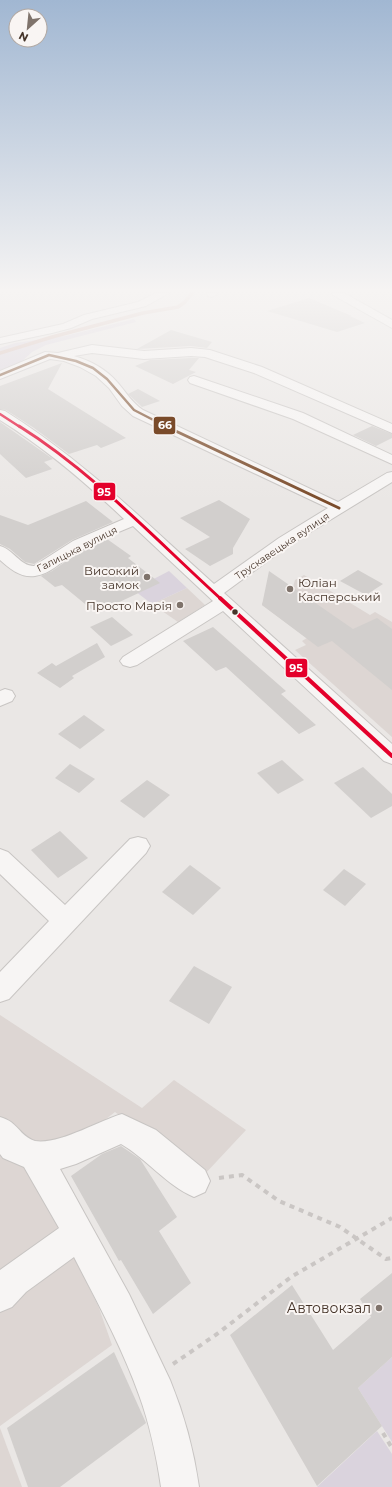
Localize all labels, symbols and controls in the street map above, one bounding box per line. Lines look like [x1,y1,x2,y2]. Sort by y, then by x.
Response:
north arrow [8,8,48,48]
text: N [16,29,31,45]
line badge: 66 [153,416,176,435]
text: 66 [158,418,172,432]
line badge: 95 [93,482,116,501]
text: 95 [97,485,111,499]
street label: Трускавецька вулиця [232,509,332,583]
street label: Галицька вулиця [35,523,119,575]
place label: Високий замок [84,563,139,592]
marker: Високий замок [142,572,152,582]
place label: Юліан Касперський [298,575,381,604]
marker: Юліан Касперський [285,584,295,594]
place label: Просто Марія [86,598,172,613]
marker: Просто Марія [175,600,185,610]
unlabelled marker [230,607,240,617]
line badge: 95 [285,658,308,678]
text: 95 [289,661,303,675]
place label: Автовокзал [287,1299,371,1317]
marker: Автовокзал [374,1303,384,1313]

